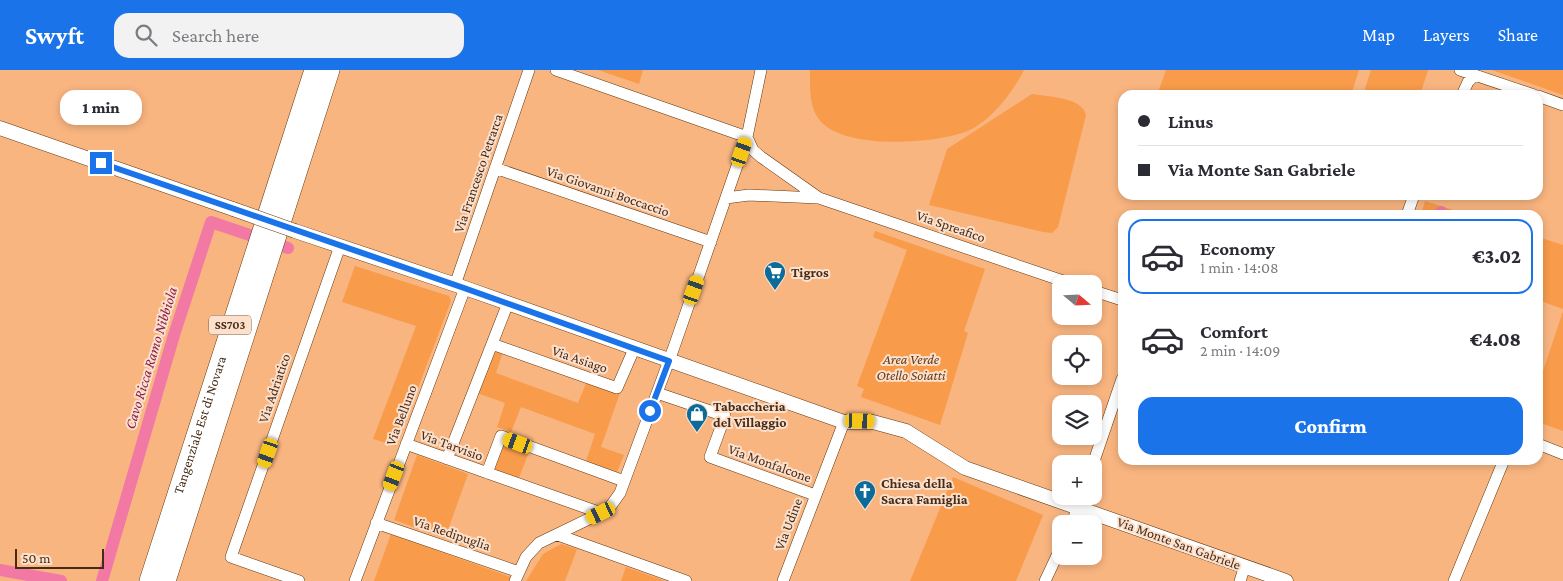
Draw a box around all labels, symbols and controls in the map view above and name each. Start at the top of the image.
search box [114,13,464,58]
icon: search [132,21,160,49]
text: Swyft [25,22,84,49]
text: Search here [172,25,259,46]
text: Map [1362,25,1395,45]
text: Layers [1423,25,1470,45]
text: Share [1498,25,1538,45]
callout: 1 min [60,91,142,126]
text: 1 min [82,99,120,116]
street label: Via Francesco Petrarca [450,111,506,234]
text: Linus [1168,111,1213,132]
car [730,135,753,169]
route end [90,152,112,174]
text: Via Monte San Gabriele [1168,159,1355,180]
street label: Via Giovanni Boccaccio [544,162,672,220]
street label: Via Spreafico [914,207,988,245]
icon: car [1140,234,1185,279]
text: Economy [1200,238,1275,259]
text: €3.02 [1472,246,1521,267]
text: 1 min · 14:08 [1200,259,1279,276]
supermarket icon: Tigros [763,260,787,291]
place label: Tigros [791,264,829,280]
car [682,273,705,307]
north arrow [1052,275,1102,325]
map controls [1052,275,1102,565]
water label: Cavo Ricca Ramo Nibbiola [122,285,180,431]
road number: SS703 [209,316,251,334]
icon: car [1140,317,1185,362]
text: Comfort [1200,321,1268,342]
text: €4.08 [1470,329,1521,350]
button: locate [1052,335,1102,385]
street label: Via Asiago [550,342,610,376]
text: 2 min · 14:09 [1200,342,1280,359]
street label: Via Adriatico [255,351,293,425]
park label: Area Verde Otello Soiatti [876,351,946,383]
street label: Tangenziale Est di Novara [170,353,229,496]
street label: Via Belluno [382,382,420,448]
button: layers [1052,395,1102,445]
button: Confirm [1138,397,1523,455]
place label: Tabaccheria del Villaggio [713,398,787,430]
route start [639,400,661,422]
shop icon: Tabaccheria del Villaggio [685,402,709,433]
car [844,413,875,429]
street label: Via Tarvisio [419,426,486,464]
car [501,431,534,455]
car [256,436,279,470]
street label: Via Monfalcone [726,441,814,485]
button: + [1052,455,1102,505]
car [381,459,406,493]
place label: Chiesa della Sacra Famiglia [881,475,968,507]
church icon: Chiesa della Sacra Famiglia [853,479,877,510]
street label: Via Udine [771,496,805,552]
car [584,500,617,526]
street label: Via Redipuglia [411,512,493,554]
street label: Via Monte San Gabriele [1115,513,1243,573]
button: − [1052,515,1102,565]
scale bar [15,546,104,569]
text: 50 m [22,550,50,566]

